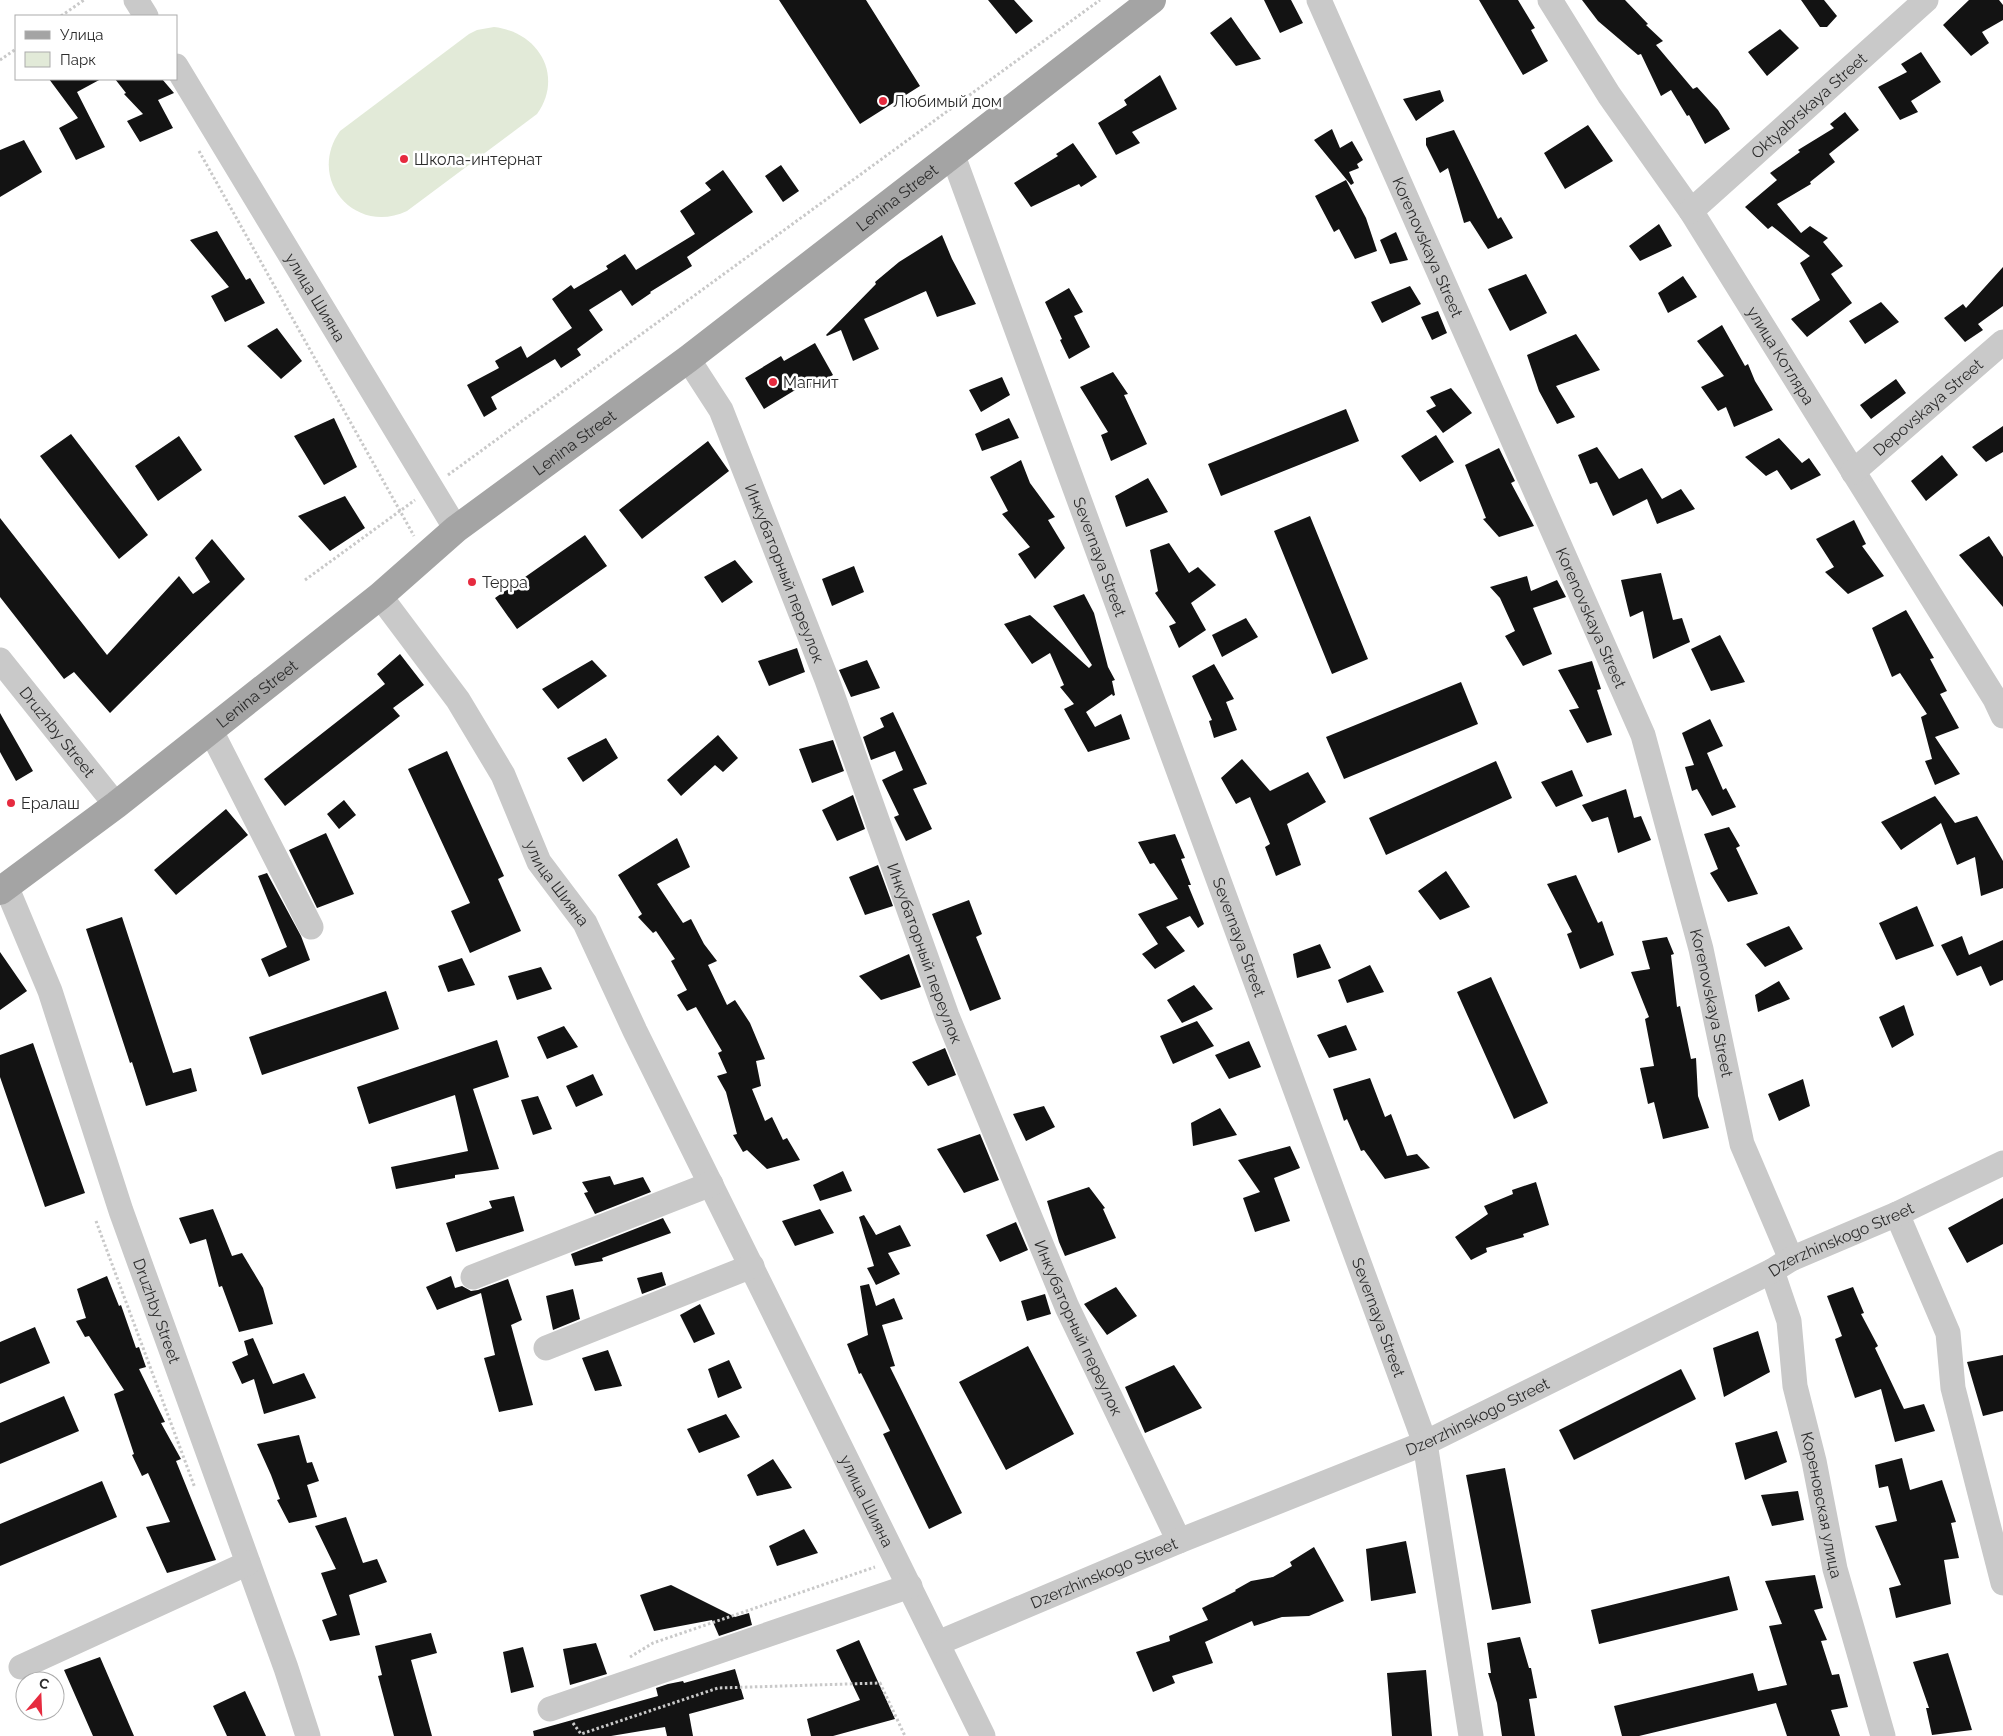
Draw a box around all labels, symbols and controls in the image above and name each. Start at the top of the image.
legend [15,15,178,80]
text: Улица [60,26,104,44]
street label: Oktyabrskaya Street [1747,49,1871,163]
text: Парк [60,51,96,69]
place label: Любимый дом [893,92,1002,111]
marker: Любимый дом [877,95,889,107]
place label: Школа-интернат [414,150,543,169]
marker: Школа-интернат [398,153,410,165]
street label: Lenina Street [853,160,942,235]
street label: Korenovskaya Street [1388,174,1467,321]
street label: улица Шияна [281,249,349,345]
street label: улица Котляра [1743,303,1818,408]
street label: Depovskaya Street [1870,355,1987,460]
place label: Магнит [783,373,839,392]
marker: Магнит [767,376,779,388]
street label: Lenina Street [529,406,620,479]
street label: Инкубаторный переулок [741,481,828,666]
street label: Severnaya Street [1069,495,1130,620]
street label: Korenovskaya Street [1552,545,1630,691]
place label: Терра [482,573,528,592]
marker: Терра [466,576,478,588]
street label: Lenina Street [213,656,302,732]
street label: Druzhby Street [15,683,99,782]
place label: Ералаш [21,794,80,813]
marker: Ералаш [5,797,17,809]
street label: улица Шияна [521,837,593,930]
street label: Инкубаторный переулок [883,860,966,1046]
street label: Severnaya Street [1208,875,1270,1000]
street label: Korenovskaya Street [1686,927,1737,1080]
street label: Dzerzhinskogo Street [1765,1198,1918,1281]
street label: Инкубаторный переулок [1030,1237,1127,1419]
street label: Severnaya Street [1348,1255,1409,1380]
street label: Druzhby Street [129,1256,184,1366]
street label: Dzerzhinskogo Street [1403,1374,1553,1460]
street label: Кореновская улица [1797,1430,1846,1580]
street label: улица Шияна [836,1452,897,1550]
street label: Dzerzhinskogo Street [1028,1534,1181,1613]
north arrow [15,1671,65,1721]
text: С [37,1675,52,1693]

